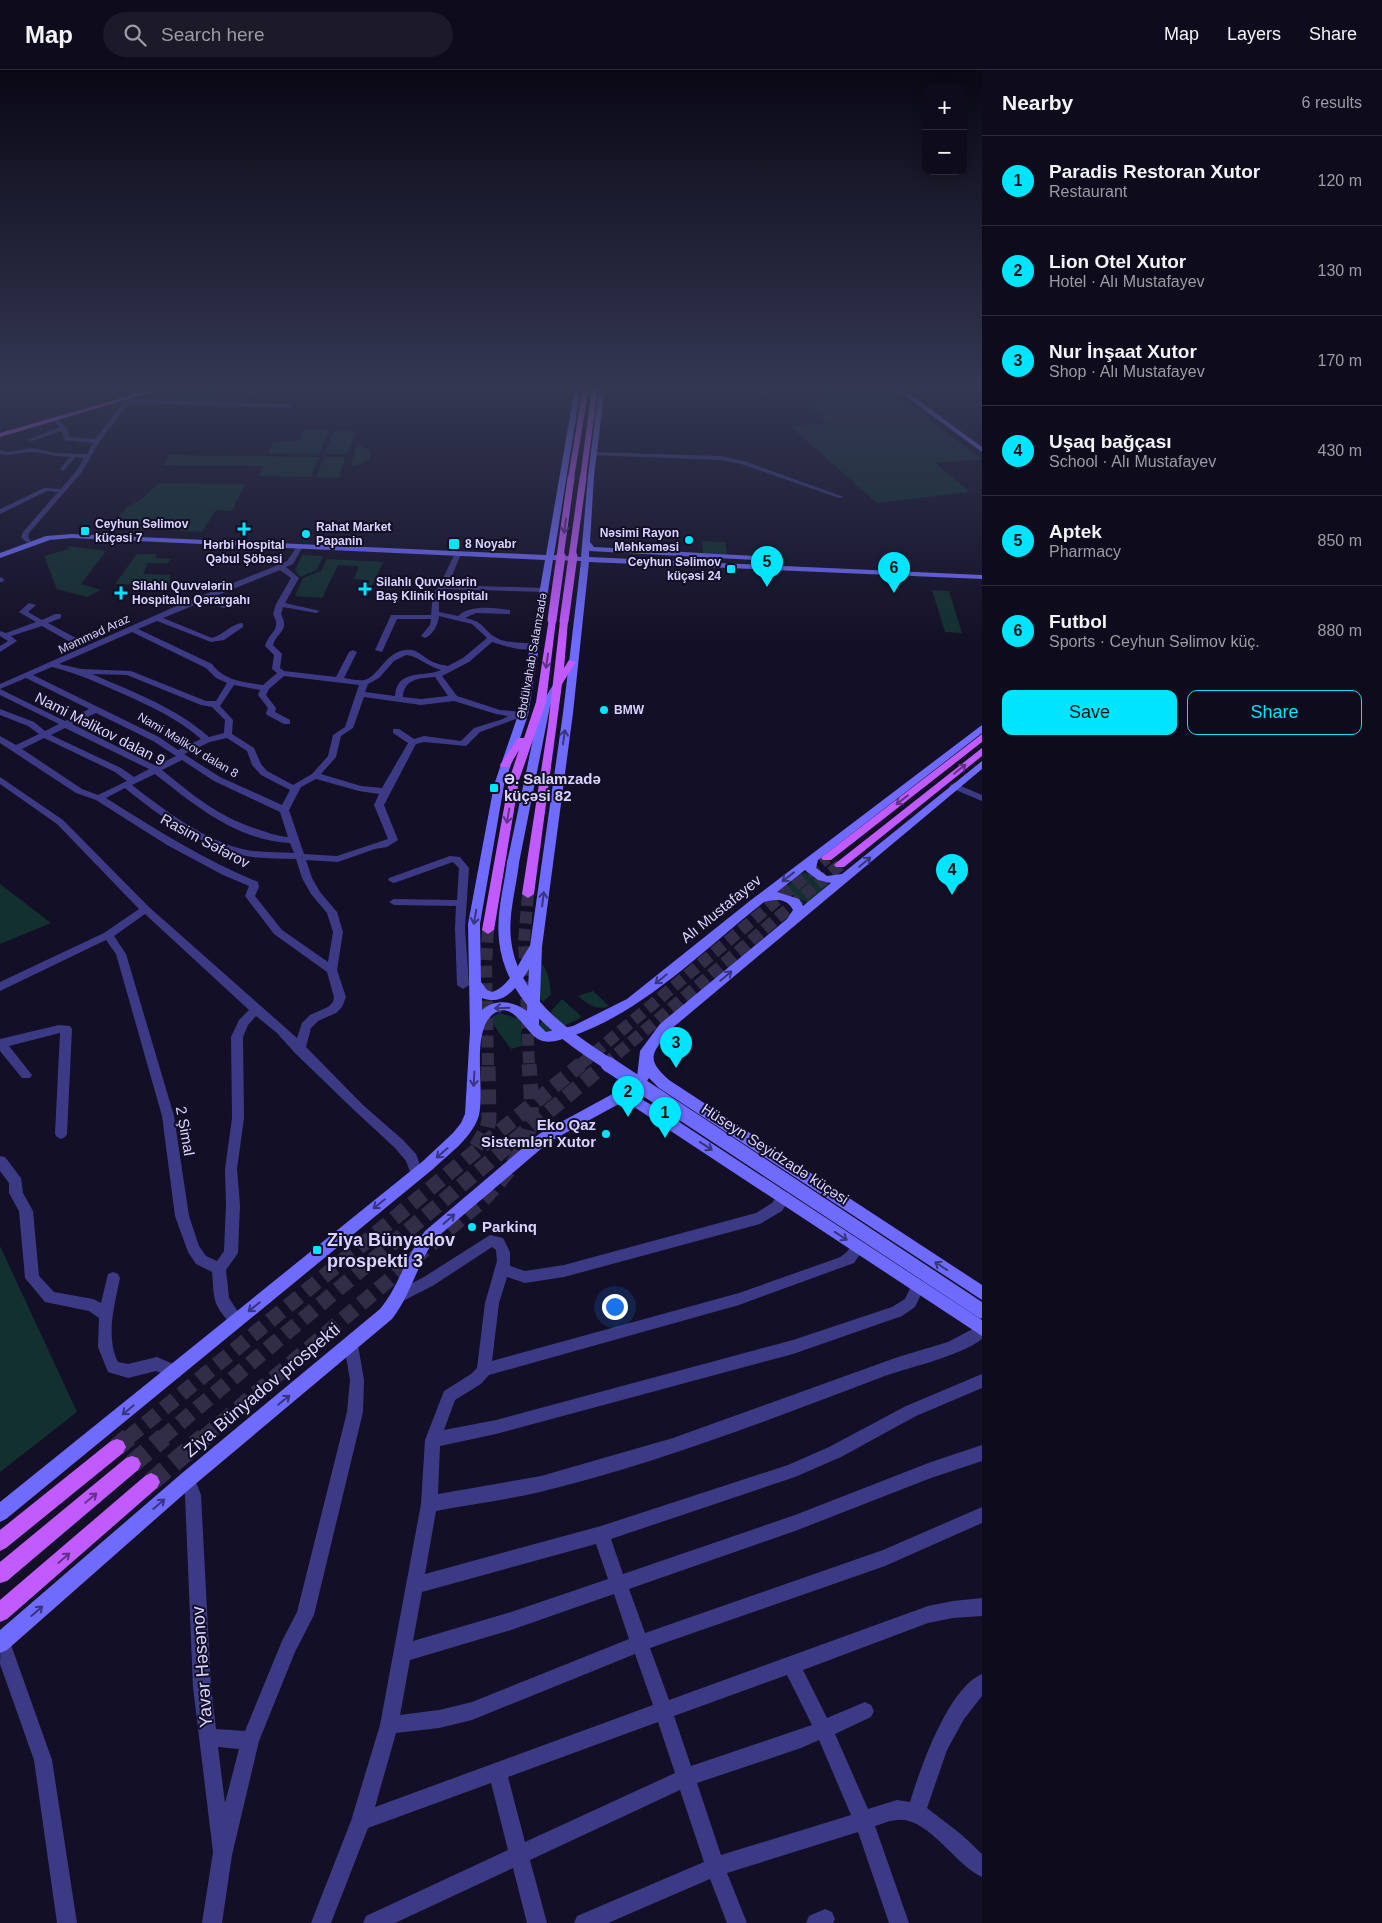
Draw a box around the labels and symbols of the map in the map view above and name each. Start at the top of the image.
place label: Ceyhun Səlimov küçəsi 7 [95,517,189,545]
one-way arrow [559,518,569,534]
place label: Rahat Market Papanin [316,520,391,548]
marker: Hərbi Hospital Qəbul Şöbəsi [237,522,251,536]
marker: Ceyhun Səlimov küçəsi 7 [79,525,91,537]
place label: Nəsimi Rayon Məhkəməsi [600,526,679,554]
marker: Rahat Market Papanin [300,528,312,540]
marker: Nəsimi Rayon Məhkəməsi [683,534,695,546]
marker: 8 Noyabr [447,537,461,551]
place label: 8 Noyabr [465,537,517,551]
place label: Hərbi Hospital Qəbul Şöbəsi [203,538,285,566]
pin: 5 [751,546,783,587]
pin: 6 [878,552,910,593]
place label: Ceyhun Səlimov küçəsi 24 [628,555,721,583]
marker: Ceyhun Səlimov küçəsi 24 [725,563,737,575]
place label: Silahlı Quvvələrin Baş Klinik Hospitalı [376,575,488,603]
place label: Silahlı Quvvələrin Hospitalın Qərargahı [132,579,250,607]
marker: Silahlı Quvvələrin Baş Klinik Hospitalı [358,582,372,596]
marker: Silahlı Quvvələrin Hospitalın Qərargahı [114,586,128,600]
street label: Əbdülvahab Salamzadə [514,592,550,720]
street label: Məmməd Araz [56,611,132,657]
one-way arrow [542,653,552,669]
street label: Nami Məlikov dalan 9 [32,688,168,769]
place label: BMW [614,703,645,717]
marker: BMW [598,704,610,716]
street label: Nami Məlikov dalan 8 [135,709,241,781]
one-way arrow [560,730,570,746]
one-way arrow [953,764,967,774]
place label: Ə. Salamzadə küçəsi 82 [504,770,601,804]
marker: Ə. Salamzadə küçəsi 82 [488,782,500,794]
one-way arrow [896,794,909,805]
one-way arrow [502,807,512,823]
street label: Rasim Səfərov [158,810,253,871]
pin: 4 [936,854,968,895]
one-way arrow [858,856,871,867]
street label: Alı Mustafayev [677,871,765,946]
one-way arrow [782,872,795,883]
one-way arrow [538,891,548,907]
one-way arrow [470,908,480,924]
one-way arrow [719,971,732,982]
one-way arrow [654,973,667,984]
one-way arrow [494,1003,510,1012]
pin: 3 [660,1027,692,1068]
one-way arrow [469,1071,478,1087]
pin: 2 [612,1076,644,1117]
pin: 1 [649,1097,681,1138]
street label: Hüseyn Seyidzadə küçəsi [699,1100,852,1207]
street label: 2 Şimal [173,1105,198,1157]
place label: Eko Qaz Sistemləri Xutor [481,1116,596,1150]
marker: Eko Qaz Sistemləri Xutor [600,1128,612,1140]
one-way arrow [699,1141,713,1151]
one-way arrow [435,1147,448,1158]
one-way arrow [373,1198,386,1209]
one-way arrow [442,1213,455,1224]
place label: Parkinq [482,1218,537,1235]
marker: Parkinq [466,1221,478,1233]
place label: Ziya Bünyadov prospekti 3 [327,1230,455,1271]
one-way arrow [834,1231,848,1241]
marker: Ziya Bünyadov prospekti 3 [311,1244,323,1256]
one-way arrow [935,1261,949,1271]
your location [602,1294,628,1320]
one-way arrow [247,1301,260,1313]
street label: Ziya Bünyadov prospekti [180,1319,344,1461]
one-way arrow [277,1395,290,1406]
one-way arrow [122,1405,135,1416]
one-way arrow [85,1492,98,1504]
one-way arrow [153,1498,166,1510]
one-way arrow [57,1552,70,1563]
one-way arrow [30,1605,43,1617]
street label: Yavər Həsənov [188,1606,216,1728]

